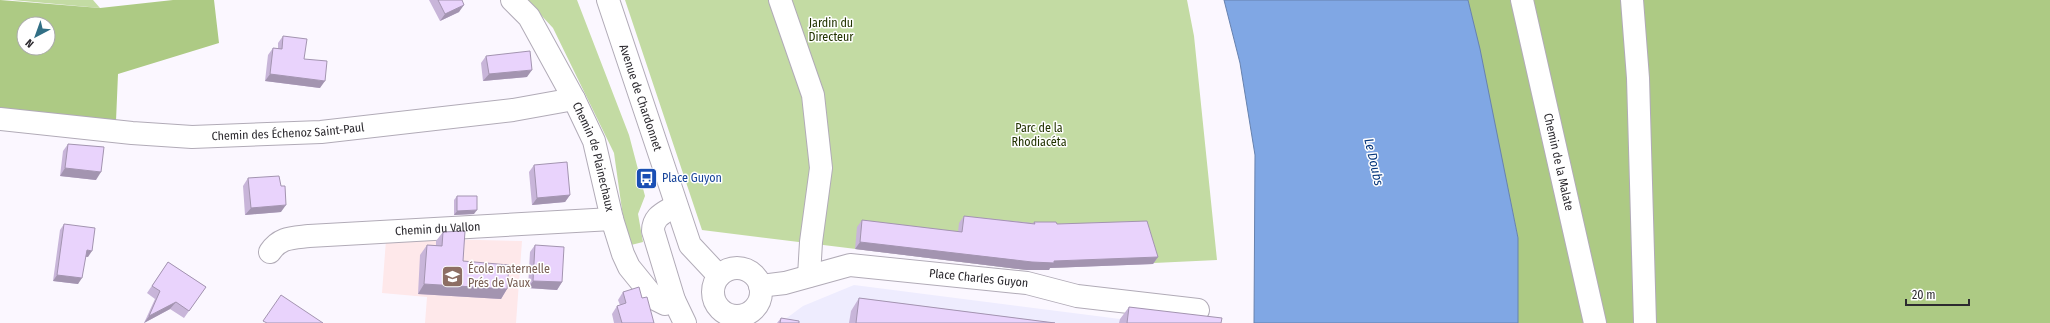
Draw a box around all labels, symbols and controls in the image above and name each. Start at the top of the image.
north arrow [16,16,56,56]
park label: Jardin du Directeur [808,16,854,44]
text: N [23,36,37,50]
street label: Avenue de Chardonnet [616,43,665,153]
street label: Chemin de Plainechaux [570,100,617,213]
street label: Chemin de la Malate [1541,112,1576,212]
street label: Chemin des Échenoz Saint-Paul [211,120,365,143]
park label: Parc de la Rhodiacéta [1011,121,1067,149]
water label: Le Doubs [1361,137,1387,188]
bus stop icon: Place Guyon [634,165,660,191]
place label: Place Guyon [662,171,722,185]
street label: Chemin du Vallon [395,219,481,238]
place label: École maternelle Prés de Vaux [468,261,550,290]
school or university icon: École maternelle Prés de Vaux [439,263,465,289]
street label: Place Charles Guyon [929,266,1029,290]
scale bar [1906,281,1969,307]
text: 20 m [1912,288,1936,302]

